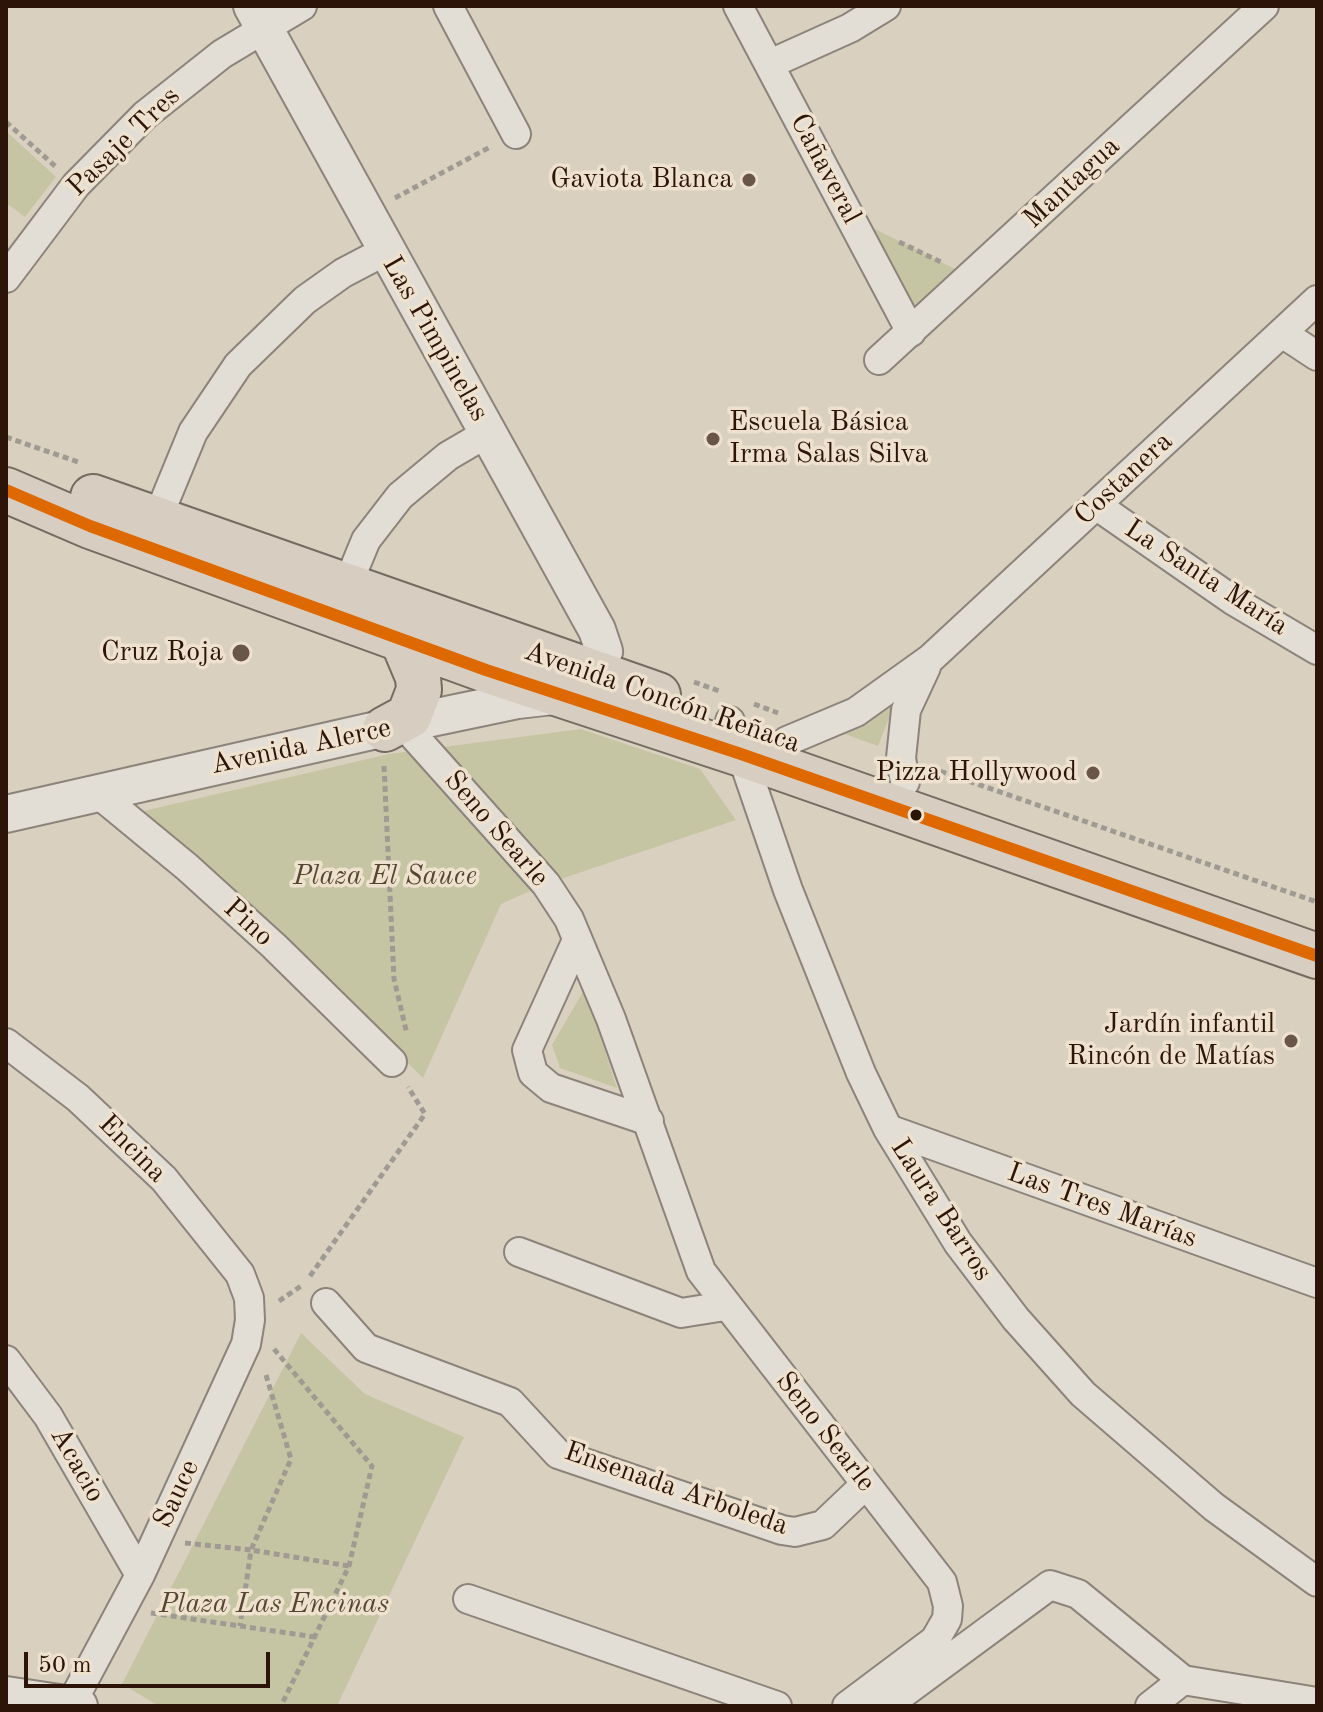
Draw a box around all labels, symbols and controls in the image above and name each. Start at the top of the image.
street label: Pasaje Tres [61,80,187,204]
street label: Cañaveral [782,108,868,230]
street label: Mantagua [1017,130,1127,236]
place label: Gaviota Blanca [550,163,733,197]
marker: Gaviota Blanca [740,171,758,189]
street label: Las Pimpinelas [374,250,496,428]
place label: Escuela Básica Irma Salas Silva [729,406,928,472]
street label: Costanera [1068,425,1180,533]
marker: Escuela Básica Irma Salas Silva [704,430,722,448]
street label: La Santa María [1118,513,1294,643]
street label: Avenida Concón Reñaca [520,635,804,761]
place label: Cruz Roja [101,636,223,670]
marker: Cruz Roja [230,642,252,664]
street label: Avenida Alerce [208,712,394,782]
place label: Pizza Hollywood [875,756,1077,790]
street label: Seno Searle [436,764,556,894]
marker: Pizza Hollywood [1084,764,1102,782]
unlabelled marker [908,807,924,823]
park label: Plaza El Sauce [293,860,477,894]
street label: Pino [216,892,280,954]
place label: Jardín infantil Rincón de Matías [1067,1008,1275,1074]
marker: Jardín infantil Rincón de Matías [1282,1032,1300,1050]
street label: Encina [91,1108,173,1190]
street label: Laura Barros [883,1133,999,1287]
street label: Las Tres Marías [1003,1156,1201,1256]
street label: Seno Searle [768,1365,882,1499]
street label: Acacio [42,1421,112,1509]
street label: Ensenada Arboleda [560,1435,792,1543]
street label: Sauce [147,1455,207,1533]
park label: Plaza Las Encinas [159,1588,389,1622]
scale bar [28,1636,274,1686]
text: 50 m [38,1654,92,1678]

